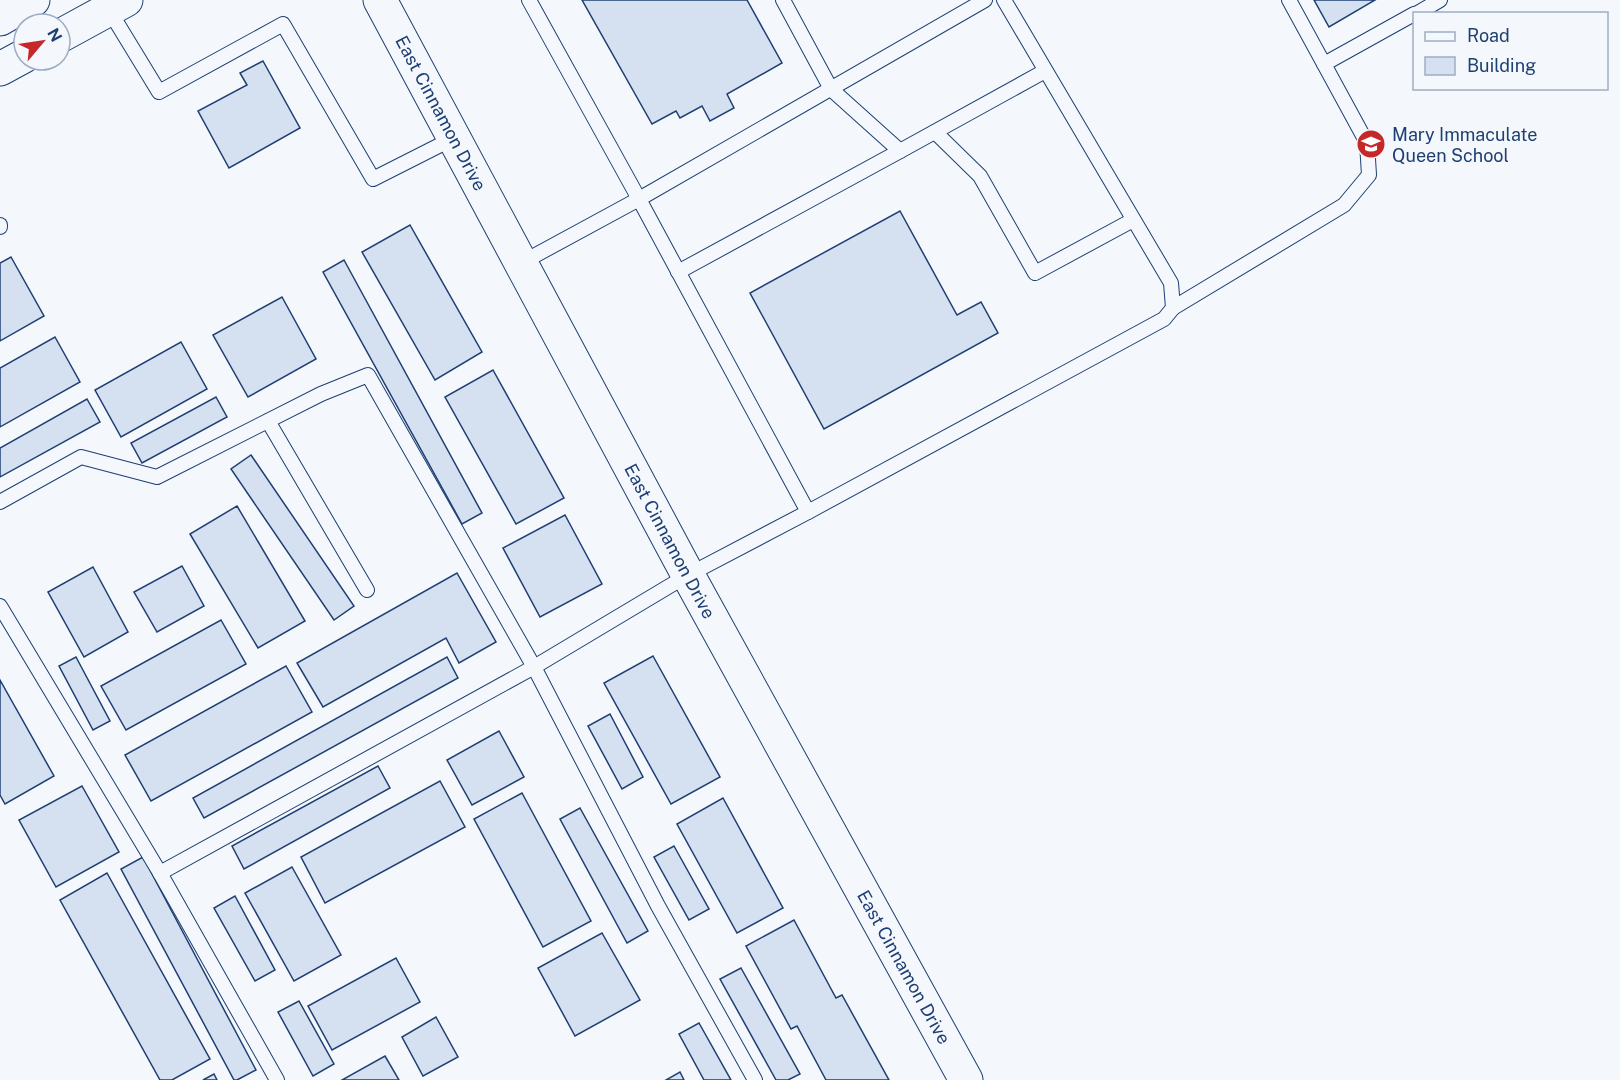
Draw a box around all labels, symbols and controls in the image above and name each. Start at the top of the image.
north arrow [12,12,72,72]
legend [1413,12,1608,90]
text: N [43,25,66,45]
text: Road [1467,25,1510,46]
street label: East Cinnamon Drive [391,32,491,194]
text: Building [1467,55,1536,76]
place label: Mary Immaculate Queen School [1392,124,1537,166]
school or university icon: Mary Immaculate Queen School [1355,128,1387,160]
street label: East Cinnamon Drive [620,460,720,622]
street label: East Cinnamon Drive [853,887,955,1047]

